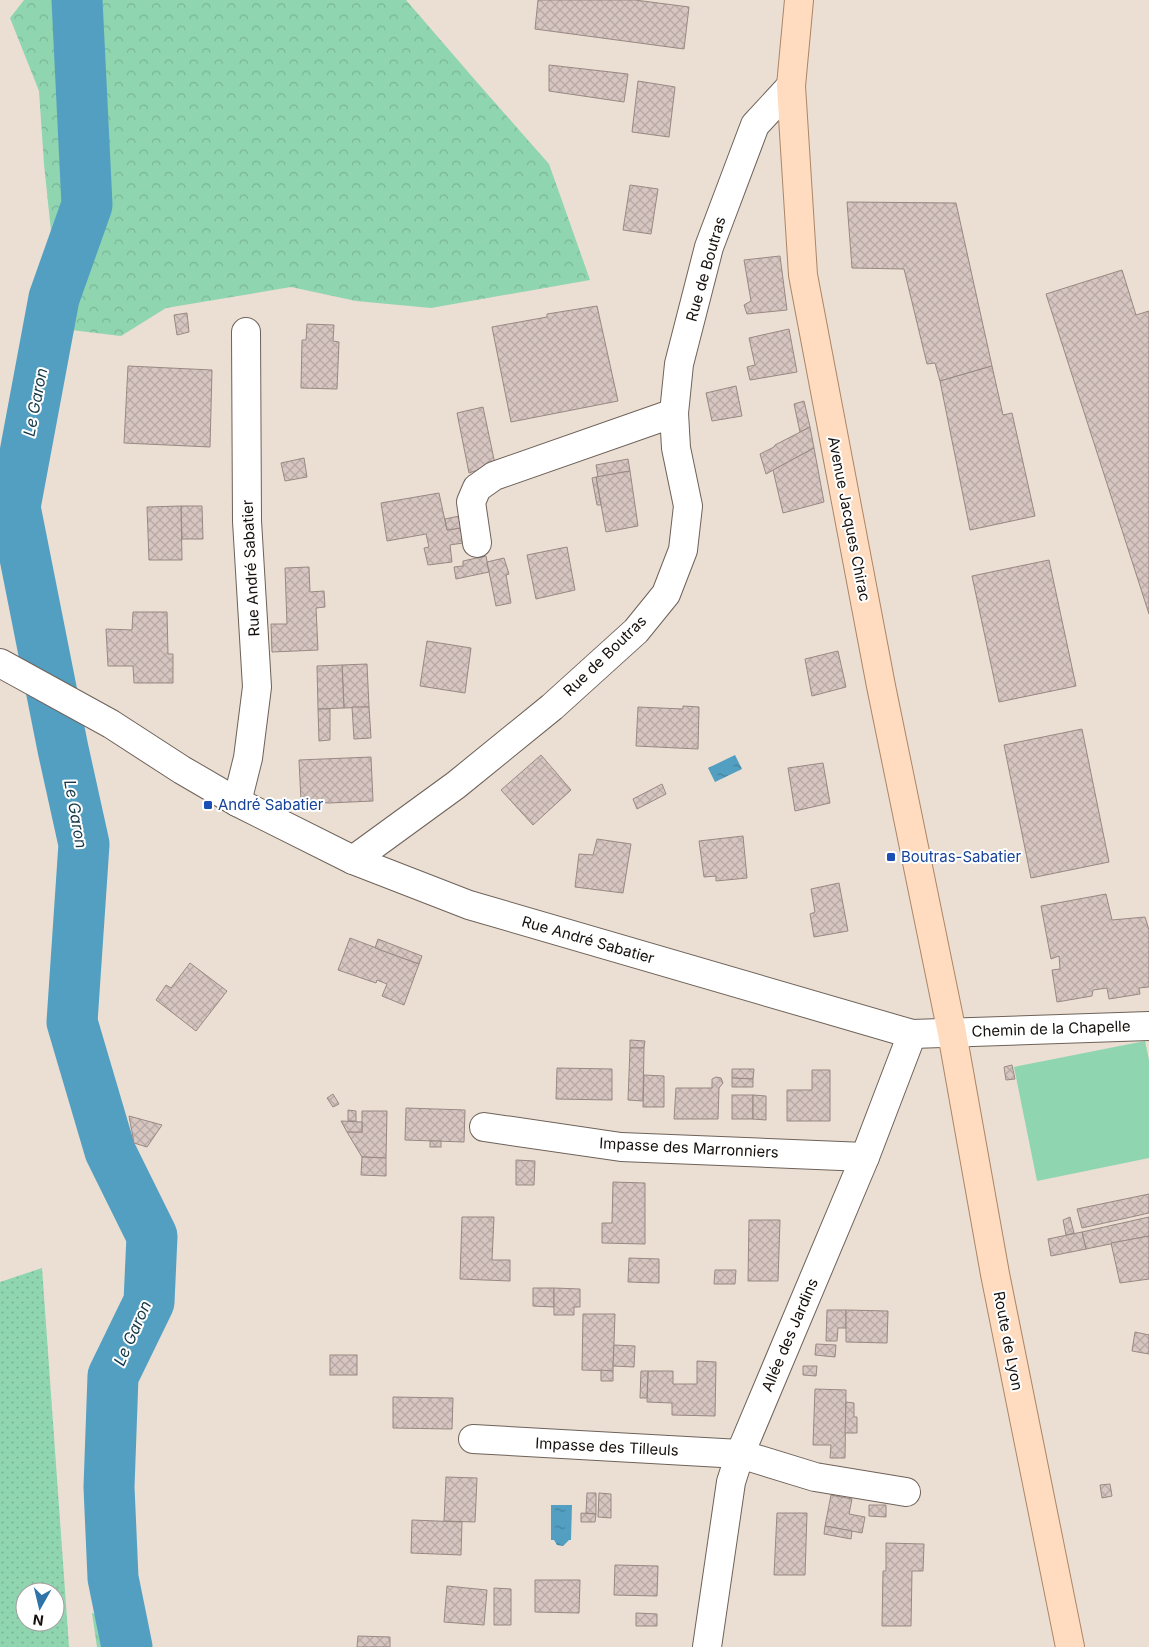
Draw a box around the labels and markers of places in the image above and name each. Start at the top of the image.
place label: André Sabatier [218,795,324,814]
marker: André Sabatier [202,799,214,811]
place label: Boutras-Sabatier [901,847,1022,866]
marker: Boutras-Sabatier [885,851,897,863]

